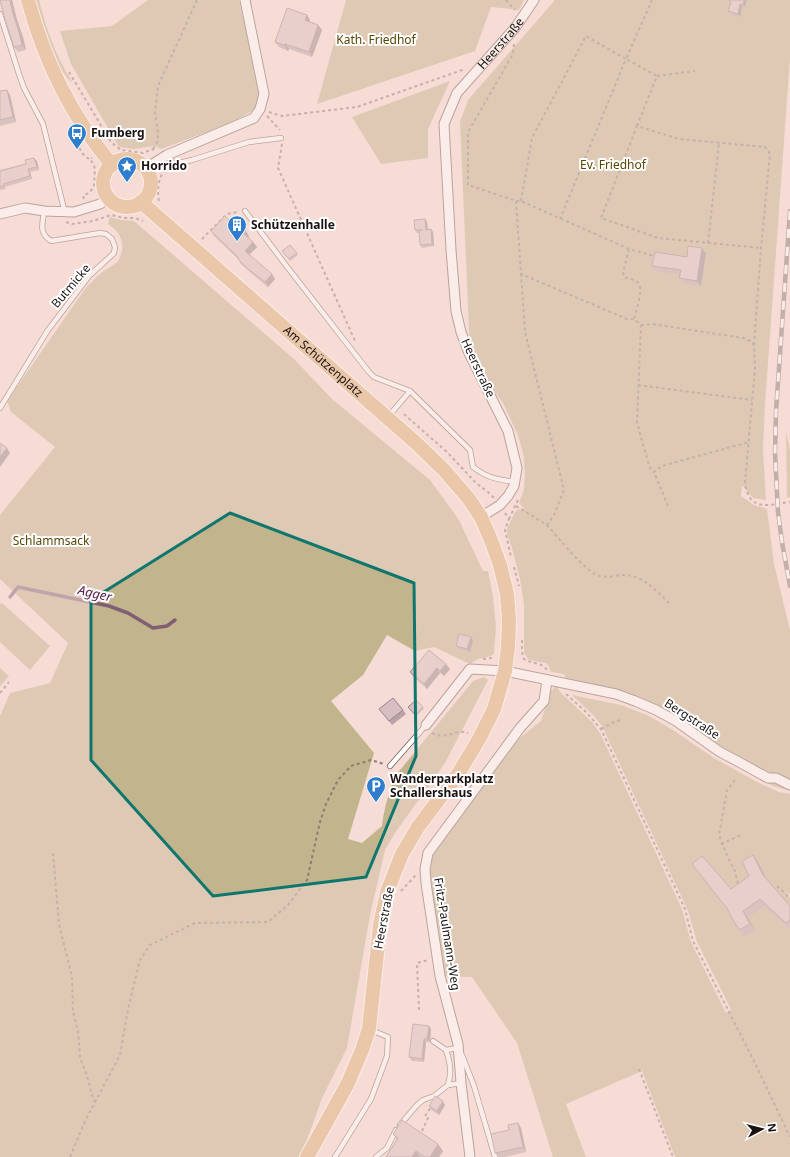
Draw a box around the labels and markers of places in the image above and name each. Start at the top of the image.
bus stop icon: Fumberg [66,122,88,150]
place label: Fumberg [91,124,145,141]
place icon: Horrido [116,155,138,183]
place label: Horrido [141,157,187,174]
building icon: Schützenhalle [226,214,248,242]
place label: Schützenhalle [251,216,335,233]
place label: Wanderparkplatz Schallershaus [390,770,494,801]
parking icon: Wanderparkplatz Schallershaus [365,775,387,803]

